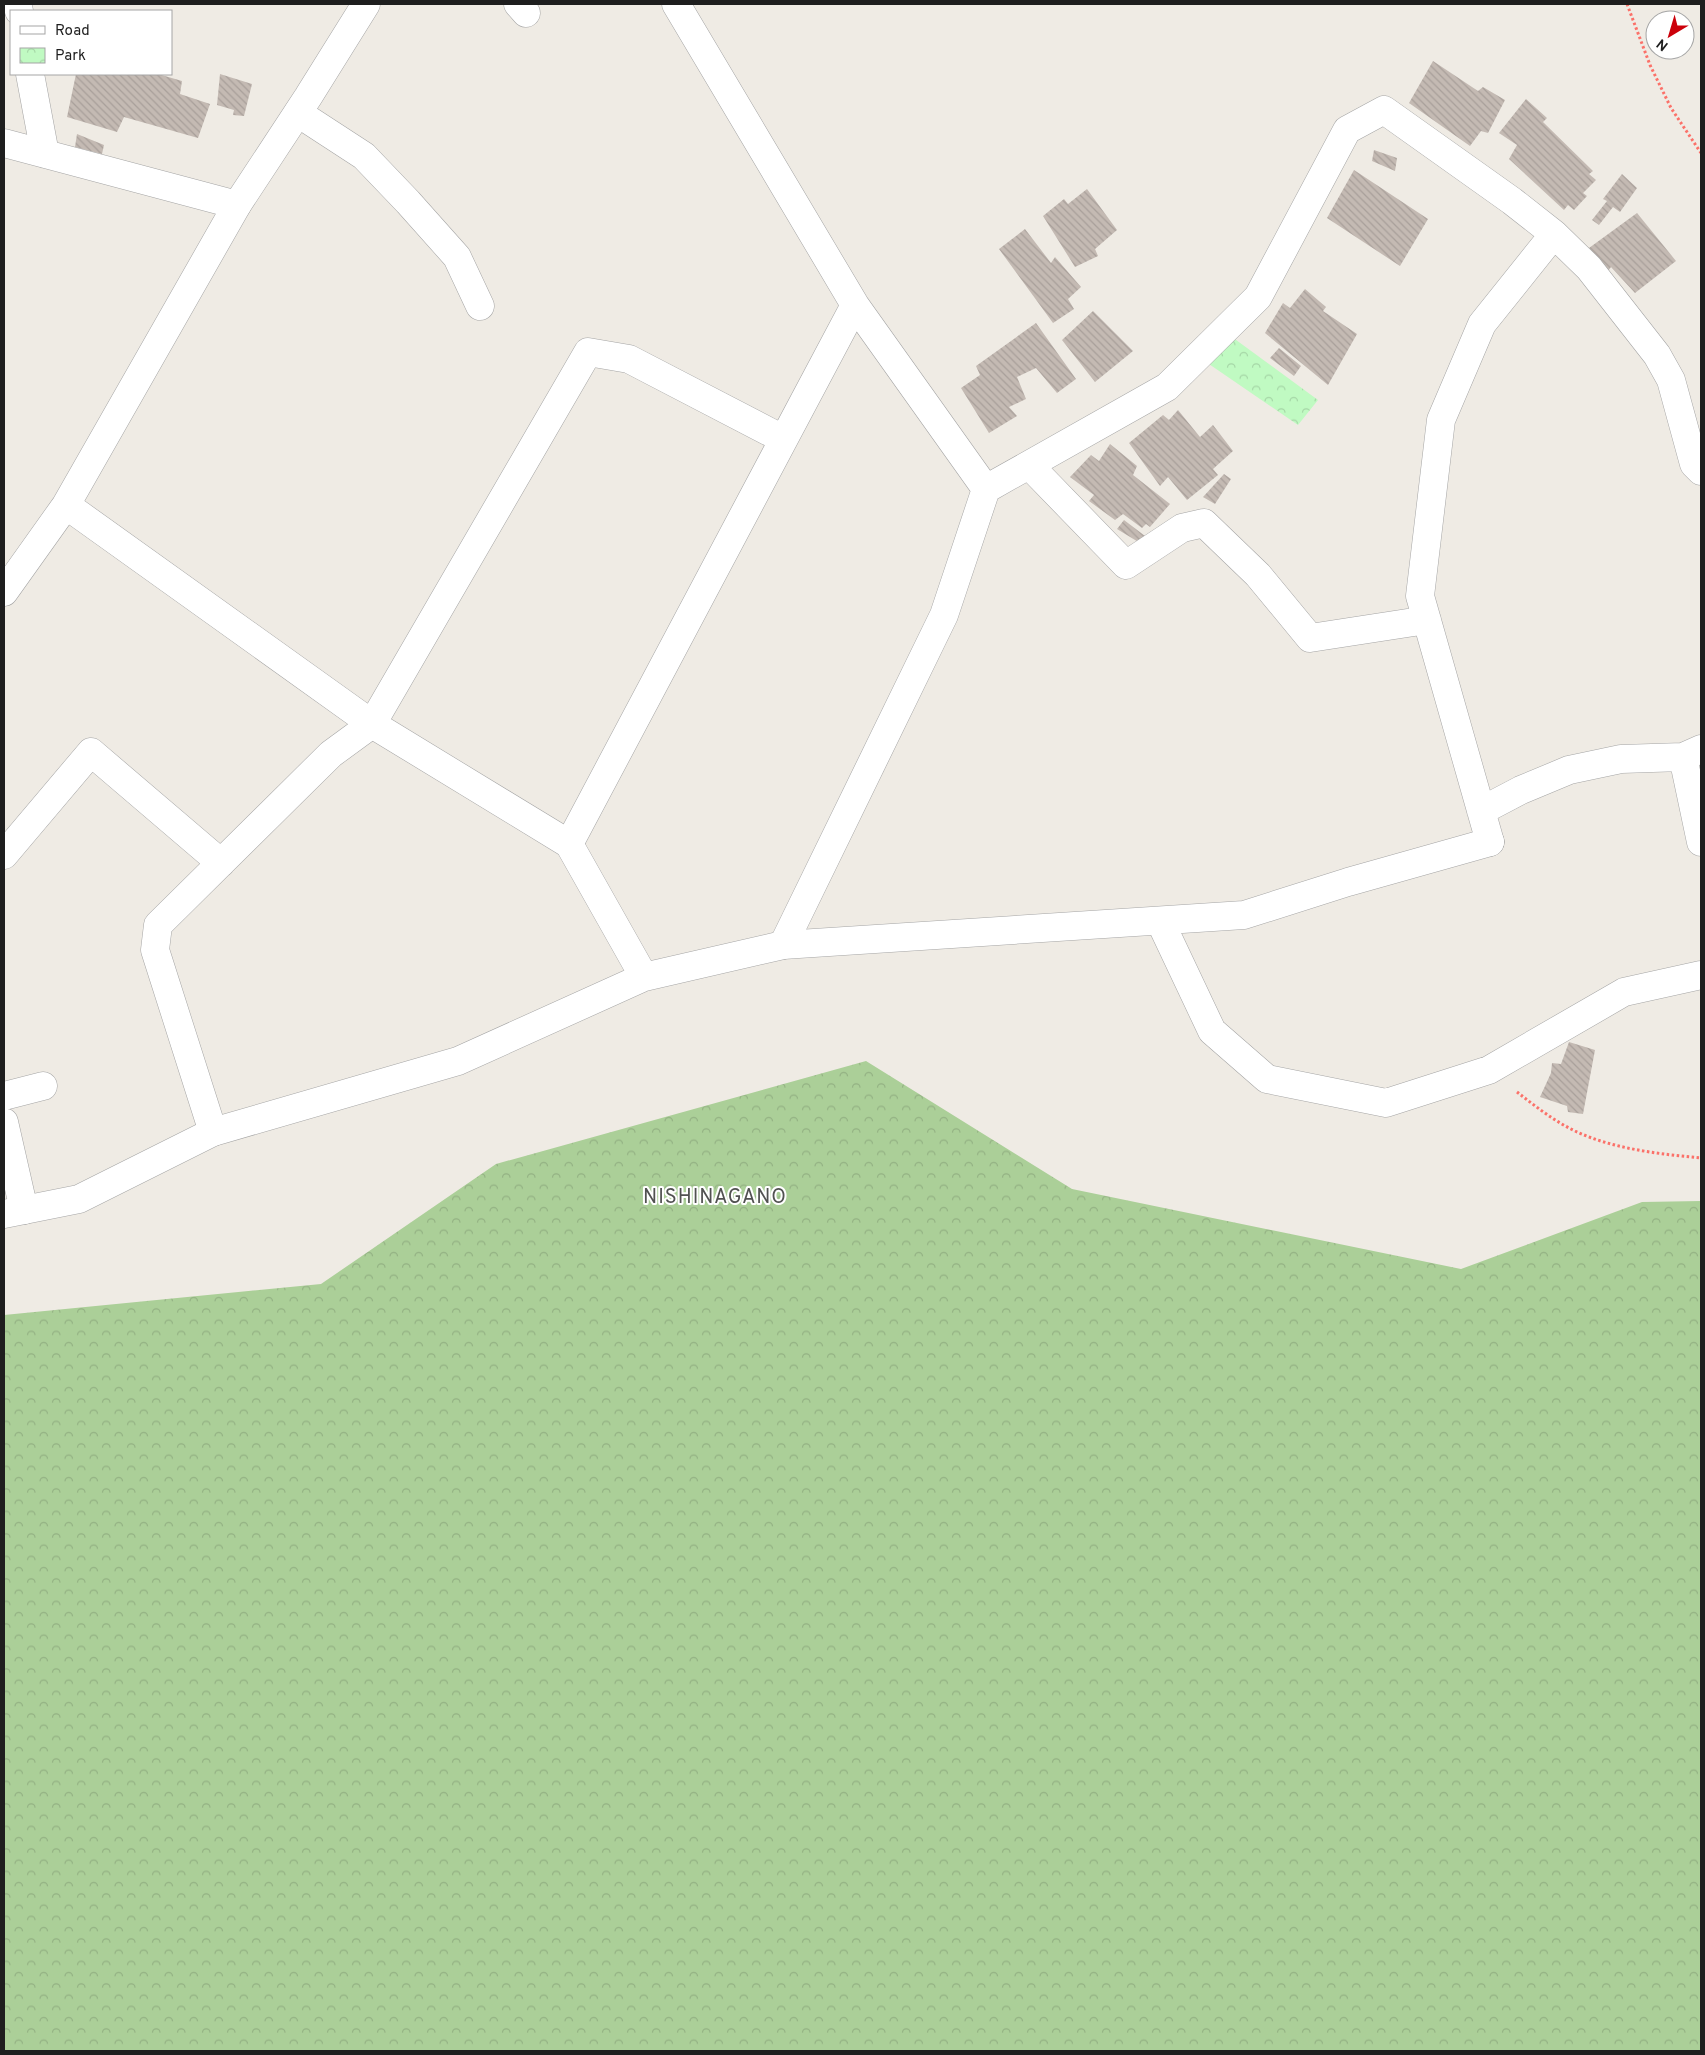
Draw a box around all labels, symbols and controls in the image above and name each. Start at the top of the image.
legend [10,10,172,75]
north arrow [1645,10,1695,60]
text: Road [55,22,90,41]
text: N [1654,34,1672,54]
text: Park [55,47,86,66]
district label: NISHINAGANO [643,1185,787,1211]

